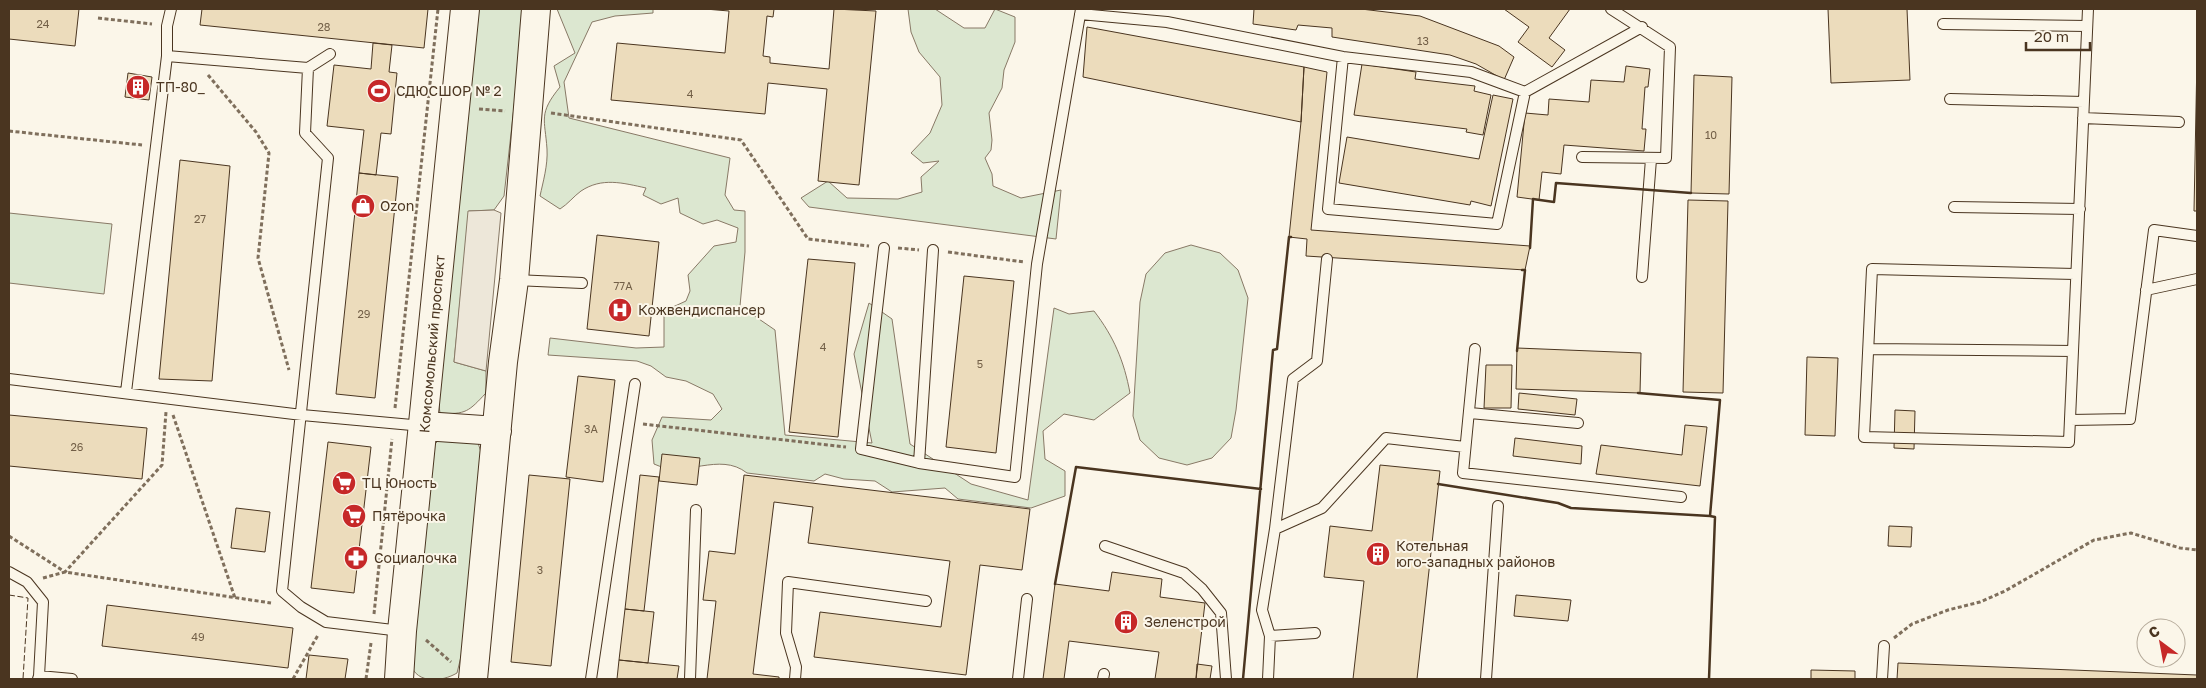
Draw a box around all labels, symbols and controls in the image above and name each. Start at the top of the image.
house number: 24 [36,17,50,30]
house number: 28 [317,20,331,33]
scale bar [2026,20,2090,52]
text: 20 m [2034,27,2069,45]
house number: 13 [1417,34,1429,47]
building icon: ТП-80_ [125,74,151,100]
place label: ТП-80_ [156,78,205,95]
sports icon: СДЮСШОР № 2 [366,78,392,104]
place label: СДЮСШОР № 2 [396,82,502,99]
house number: 4 [687,87,694,100]
house number: 10 [1705,128,1717,141]
shop icon: Ozon [350,193,376,219]
place label: Ozon [380,197,414,214]
house number: 27 [194,212,206,225]
street label: Комсомольский проспект [415,254,448,434]
house number: 77А [613,279,633,292]
hospital icon: Кожвендиспансер [607,297,633,323]
place label: Кожвендиспансер [638,301,765,318]
house number: 29 [357,307,371,320]
house number: 4 [820,340,827,353]
house number: 5 [977,357,983,370]
house number: 3А [584,422,599,435]
house number: 26 [70,440,84,453]
supermarket icon: ТЦ Юность [331,470,357,496]
place label: ТЦ Юность [362,474,437,491]
supermarket icon: Пятёрочка [341,503,367,529]
place label: Пятёрочка [372,507,446,524]
place label: Котельная юго-западных районов [1396,537,1555,570]
building icon: Котельная юго-западных районов [1365,541,1391,567]
pharmacy icon: Социалочка [343,545,369,571]
place label: Социалочка [374,549,457,566]
house number: 3 [537,563,543,576]
building icon: Зеленстрой [1113,609,1139,635]
place label: Зеленстрой [1144,613,1226,630]
north arrow [2136,618,2186,668]
text: С [2145,622,2163,641]
house number: 49 [191,630,205,643]

